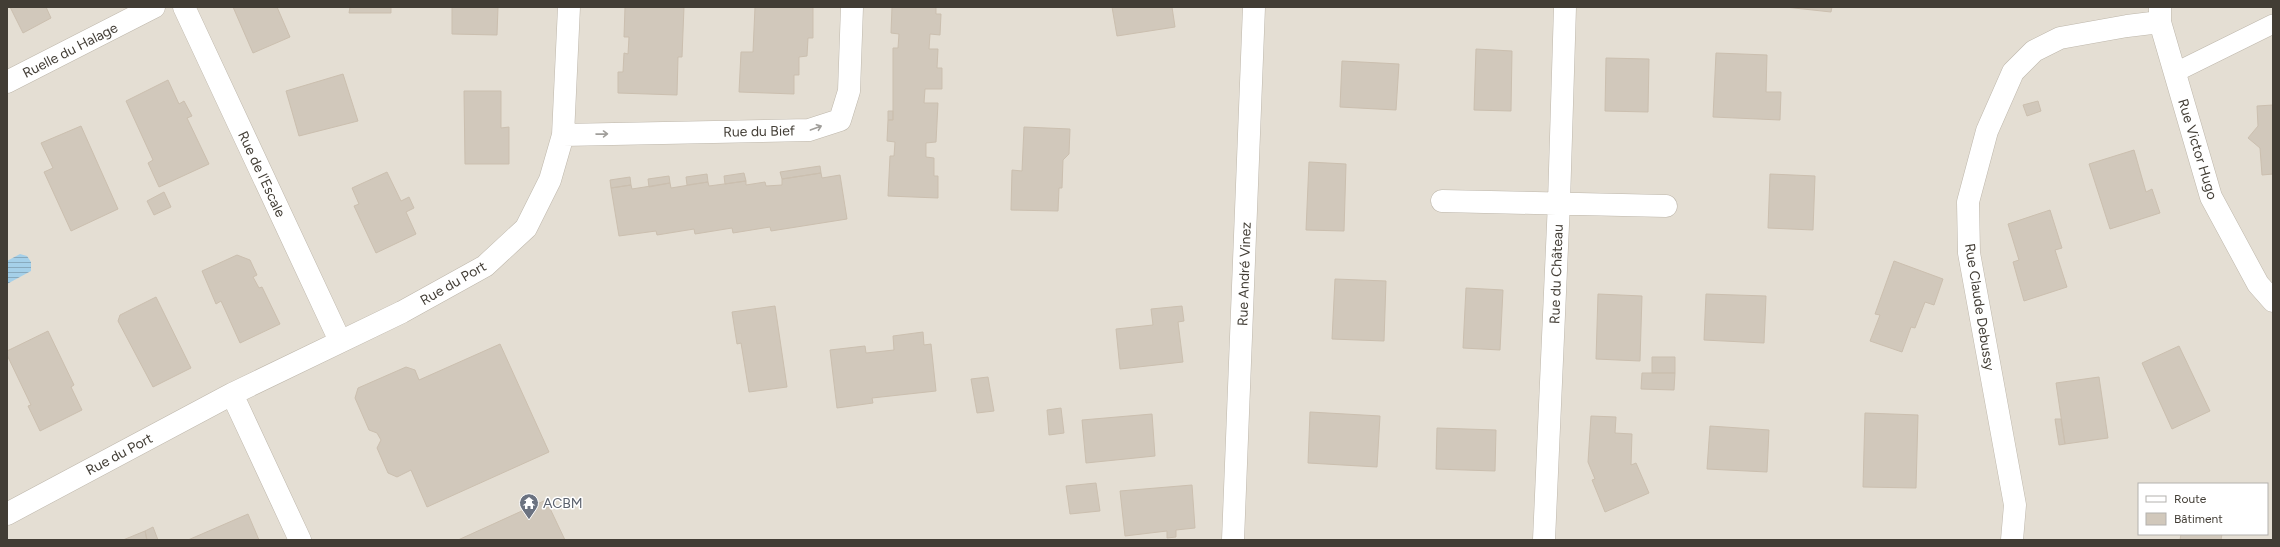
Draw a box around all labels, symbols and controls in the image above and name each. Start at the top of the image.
street label: Ruelle du Halage [20,19,121,82]
street label: Rue Victor Hugo [2174,97,2221,202]
street label: Rue du Bief [723,122,796,141]
one-way arrow [809,124,822,131]
street label: Rue de l'Escale [234,128,289,220]
one-way arrow [595,130,608,138]
street label: Rue André Vinez [1234,221,1255,326]
street label: Rue du Château [1546,224,1567,324]
street label: Rue Claude Debussy [1961,242,1998,373]
street label: Rue du Port [417,258,489,309]
street label: Rue du Port [83,430,156,479]
legend [2138,483,2268,535]
temple icon: ACBM [518,492,540,520]
text: Route [2174,492,2207,506]
place label: ACBM [543,495,583,512]
text: Bâtiment [2174,512,2223,526]

